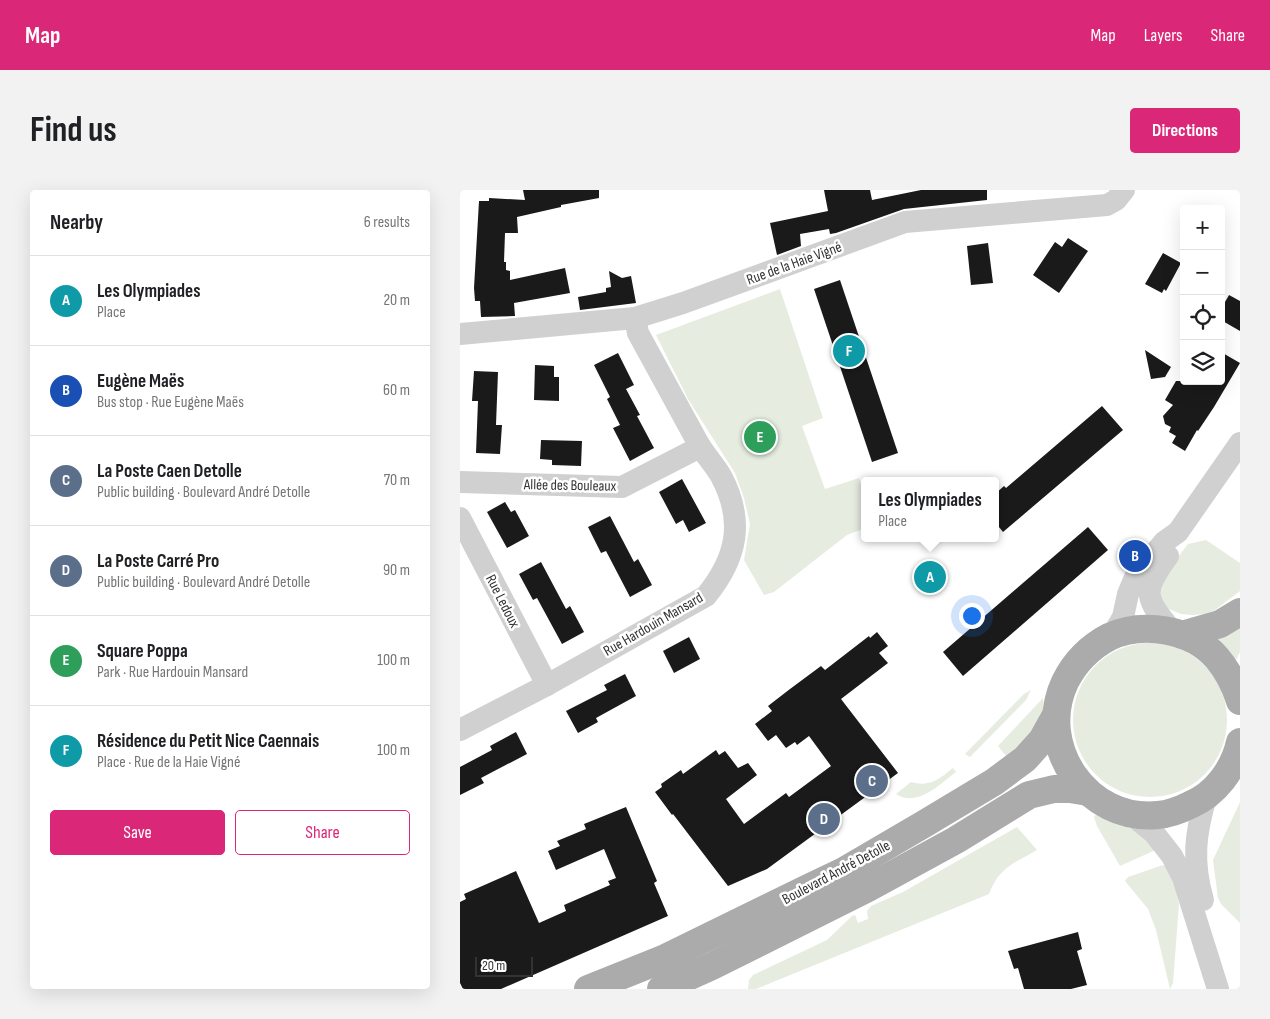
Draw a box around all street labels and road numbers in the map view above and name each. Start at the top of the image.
street label: Rue de la Haie Vigné [744,237,844,289]
street label: Allée des Bouleaux [523,475,617,496]
street label: Rue Ledoux [481,571,524,631]
street label: Rue Hardouin Mansard [600,588,706,661]
street label: Boulevard André Detolle [779,836,893,909]

